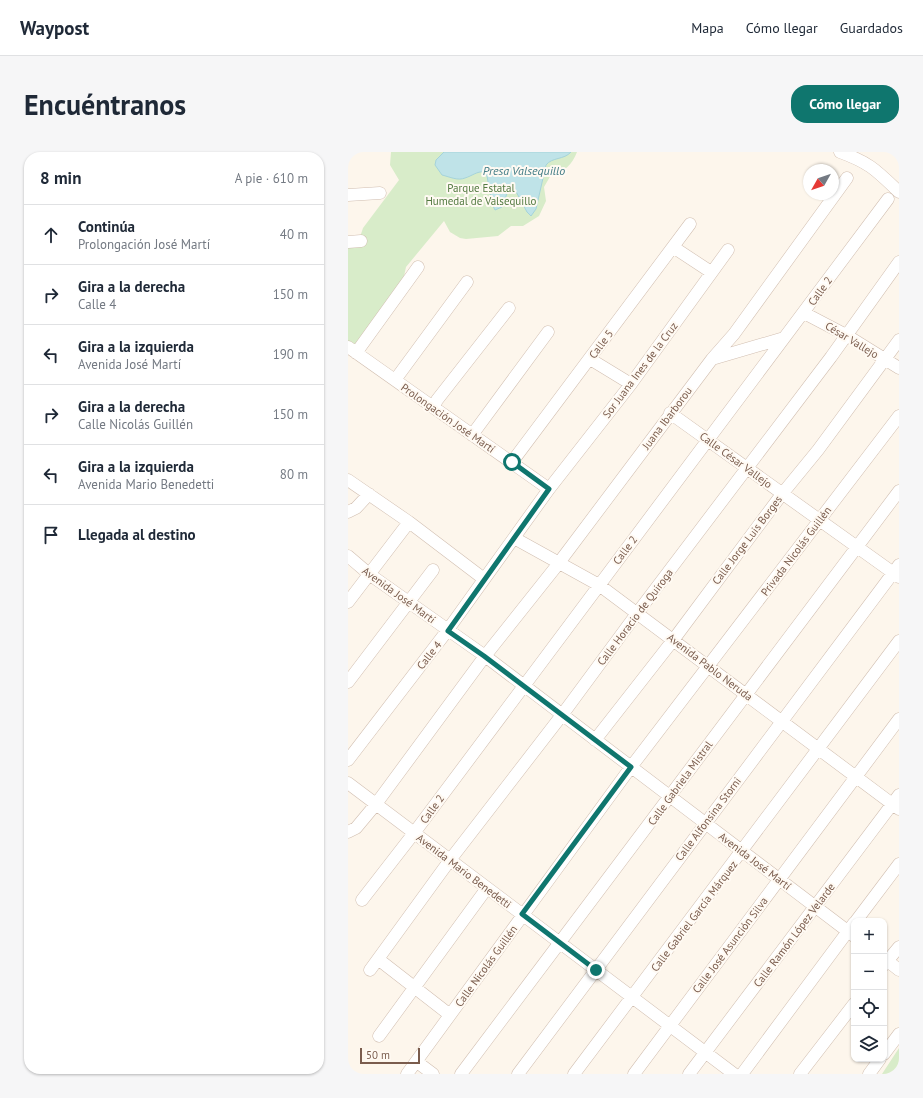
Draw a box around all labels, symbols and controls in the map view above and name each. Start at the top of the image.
text: Waypost [20,16,89,40]
text: Mapa [691,19,724,37]
text: Cómo llegar [746,19,818,37]
text: Guardados [840,19,903,37]
button: Cómo llegar [791,85,899,123]
text: Encuéntranos [24,86,186,123]
water label: Presa Valsequillo [483,163,565,178]
north arrow [803,164,839,200]
text: 8 min [40,167,81,189]
text: A pie · 610 m [235,170,308,187]
park label: Parque Estatal Humedal de Valsequillo [425,181,537,208]
text: Continúa [78,217,135,236]
icon: ahead [40,224,62,246]
text: 40 m [280,226,308,243]
text: Prolongación José Martí [78,236,210,253]
street label: Calle 2 [805,274,835,308]
text: Gira a la derecha [78,277,185,296]
icon: right [40,284,62,306]
text: 150 m [273,286,308,303]
text: Calle 4 [78,296,116,313]
street label: Sor Juana Ines de la Cruz [599,319,681,421]
street label: César Vallejo [823,319,881,361]
street label: Calle 5 [586,327,616,361]
text: Gira a la izquierda [78,337,194,356]
icon: left [40,344,62,366]
text: 190 m [273,346,308,363]
text: Avenida José Martí [78,356,181,373]
street label: Prolongación José Martí [398,380,498,456]
street label: Juana Ibarborou [638,384,695,453]
text: Gira a la derecha [78,397,185,416]
icon: right [40,404,62,426]
text: 150 m [273,406,308,423]
text: Calle Nicolás Guillén [78,416,193,433]
street label: Calle César Vallejo [697,429,775,491]
route start [503,453,521,471]
text: Gira a la izquierda [78,457,194,476]
icon: left [40,464,62,486]
text: 80 m [280,466,308,483]
text: Avenida Mario Benedetti [78,476,214,493]
street label: Calle Jorge Luis Borges [709,492,785,587]
street label: Privada Nicolás Guillén [758,504,834,598]
icon: arrive [40,524,62,546]
text: Llegada al destino [78,525,196,544]
street label: Calle 2 [610,533,640,567]
street label: Avenida José Martí [360,564,438,626]
street label: Calle Horacio de Quiroga [594,566,676,668]
street label: Avenida Pablo Neruda [665,630,755,704]
street label: Calle 4 [413,638,445,672]
street label: Calle Gabriela Mistral [645,737,716,828]
street label: Calle Alfonsina Storni [672,774,744,864]
street label: Calle 2 [417,792,447,826]
street label: Avenida José Martí [716,829,794,893]
street label: Avenida Mario Benedetti [414,831,514,911]
street label: Calle Gabriel García Márquez [648,858,740,974]
street label: Calle Ramón López Velarde [750,880,838,990]
street label: Calle José Asunción Silva [689,894,771,996]
map controls [851,918,887,1062]
button: + [851,918,887,954]
street label: Calle Nicolás Guillén [452,923,520,1009]
button: − [851,954,887,990]
route end [587,961,605,979]
button: locate [851,990,887,1026]
button: layers [851,1026,887,1062]
scale bar [360,1046,420,1065]
text: 50 m [366,1048,390,1062]

